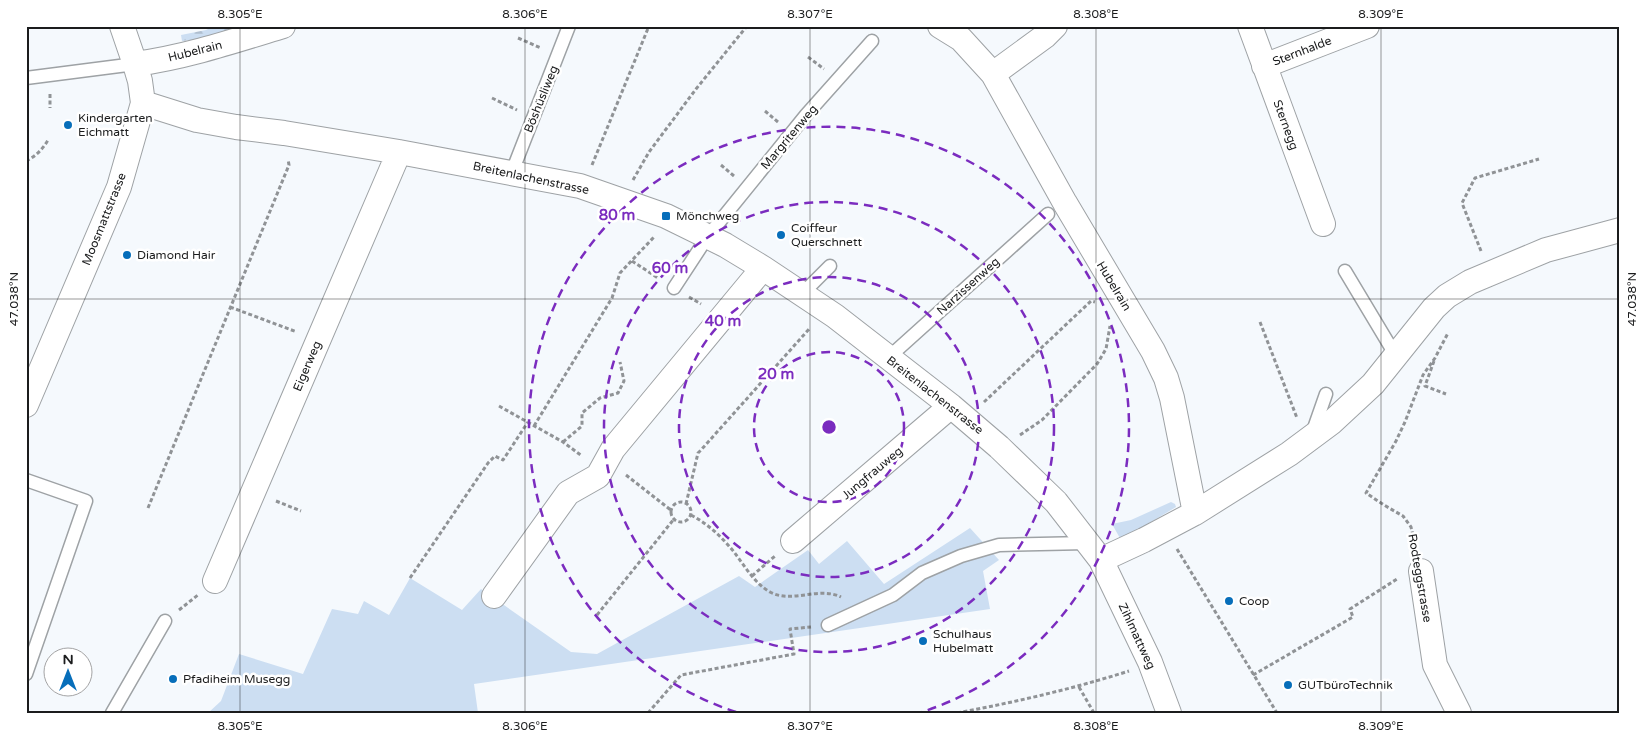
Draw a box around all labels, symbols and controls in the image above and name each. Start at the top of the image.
text: 8.305°E [217,7,263,21]
text: 8.306°E [502,7,548,21]
text: 8.307°E [787,7,833,21]
text: 8.308°E [1073,7,1119,21]
text: 8.309°E [1358,7,1404,21]
street label: Sternhalde [1271,33,1334,69]
street label: Hubelrain [167,38,223,64]
street label: Böshüsliweg [521,63,561,135]
street label: Sternegg [1270,98,1302,152]
street label: Margritenweg [758,102,820,172]
place label: Kindergarten Eichmatt [78,111,153,139]
marker: Kindergarten Eichmatt [62,119,74,131]
street label: Breitenlachenstrasse [472,159,591,197]
street label: Moosmattstrasse [79,171,129,267]
text: 80 m [599,206,635,224]
place label: Mönchweg [676,209,739,223]
marker: Mönchweg [660,210,672,222]
place label: Coiffeur Querschnett [791,221,862,249]
marker: Coiffeur Querschnett [775,229,787,241]
place label: Diamond Hair [137,248,216,262]
marker: Diamond Hair [121,249,133,261]
street label: Narzissenweg [934,254,1002,318]
text: 60 m [652,259,688,277]
street label: Hubelrain [1094,259,1134,313]
text: 47.038°N [7,272,21,326]
text: 47.038°N [1625,272,1639,326]
text: 40 m [705,312,741,330]
street label: Eigerweg [290,339,324,393]
street label: Breitenlachenstrasse [884,353,986,437]
text: 20 m [758,365,794,383]
centre of rings [820,418,838,436]
street label: Jungfrauweg [839,444,905,502]
street label: Rodteggstrasse [1405,533,1435,624]
place label: Coop [1239,594,1269,608]
marker: Coop [1223,595,1235,607]
street label: Zihlmattweg [1116,601,1158,671]
place label: Schulhaus Hubelmatt [933,627,994,655]
marker: Schulhaus Hubelmatt [917,635,929,647]
north arrow [42,646,92,696]
text: N [62,651,74,668]
place label: Pfadiheim Musegg [183,672,290,686]
marker: Pfadiheim Musegg [167,673,179,685]
place label: GUTbüroTechnik [1298,678,1393,692]
marker: GUTbüroTechnik [1282,679,1294,691]
text: 8.305°E [217,719,263,733]
text: 8.306°E [502,719,548,733]
text: 8.307°E [787,719,833,733]
text: 8.308°E [1073,719,1119,733]
text: 8.309°E [1358,719,1404,733]

